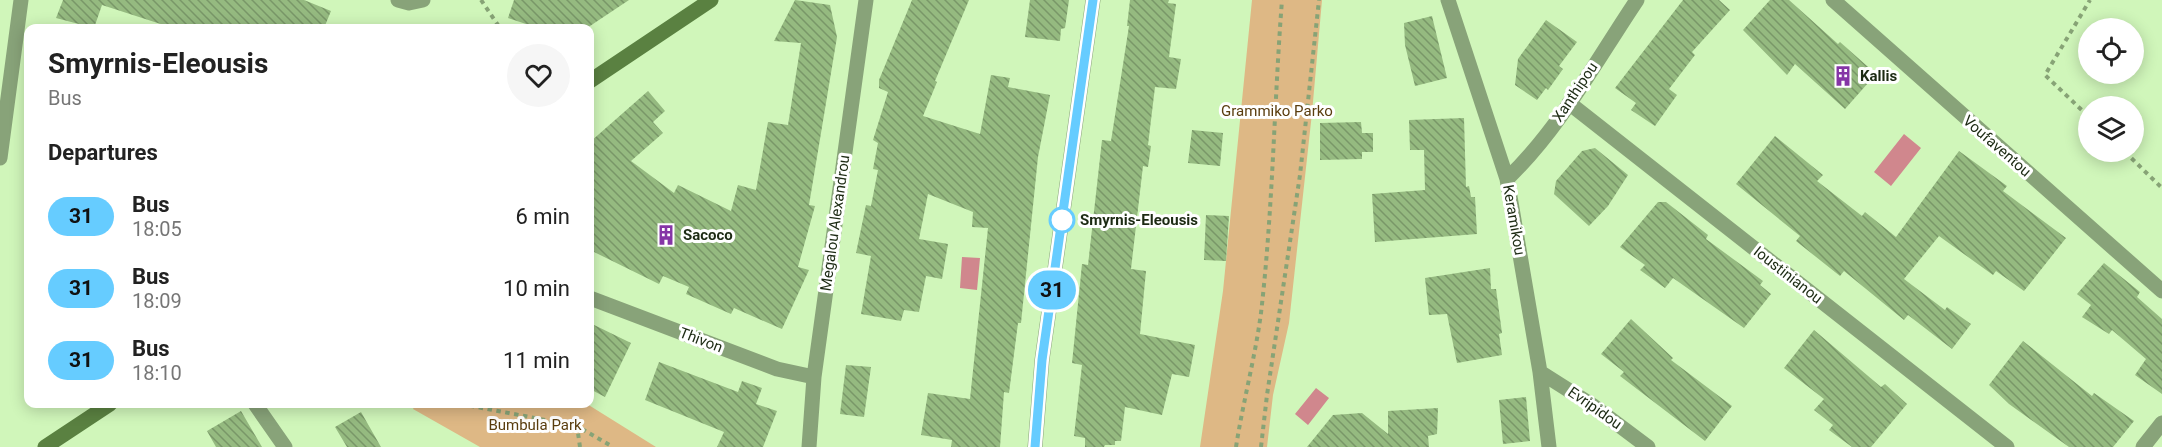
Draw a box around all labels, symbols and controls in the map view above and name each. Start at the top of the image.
map controls [2078,18,2144,162]
button: locate [2078,18,2144,84]
button: heart [507,44,570,107]
text: Smyrnis-Eleousis [48,47,268,80]
street label: Xanthipou [1549,59,1601,125]
building icon: Kallis [1831,64,1855,88]
place label: Kallis [1860,67,1897,85]
text: Bus [48,86,82,110]
button: layers [2078,96,2144,162]
park label: Grammiko Parko [1221,102,1333,120]
street label: Voufaventou [1959,112,2035,180]
text: Departures [48,140,158,165]
street label: Megalou Alexandrou [817,154,853,292]
street label: Keramikou [1499,183,1529,257]
text: Bus [132,192,170,217]
text: 31 [69,204,93,228]
text: 6 min [515,204,570,229]
marker: Smyrnis-Eleousis [1049,207,1075,233]
place label: Smyrnis-Eleousis [1080,211,1198,229]
text: 18:05 [132,217,182,241]
building icon: Sacoco [654,223,678,247]
place label: Sacoco [683,226,733,244]
street label: Ioustinianou [1750,243,1826,307]
text: Bus [132,264,170,289]
line badge: 31 [1025,270,1079,310]
text: 31 [69,276,93,300]
text: 10 min [503,276,570,301]
text: 31 [1040,278,1064,302]
text: 18:09 [132,289,182,313]
street label: Thivon [677,324,725,356]
text: Bus [132,336,170,361]
text: 31 [69,348,93,372]
text: 11 min [503,348,570,373]
text: 18:10 [132,361,182,385]
street label: Evripidou [1565,383,1625,433]
park label: Bumbula Park [488,416,582,434]

